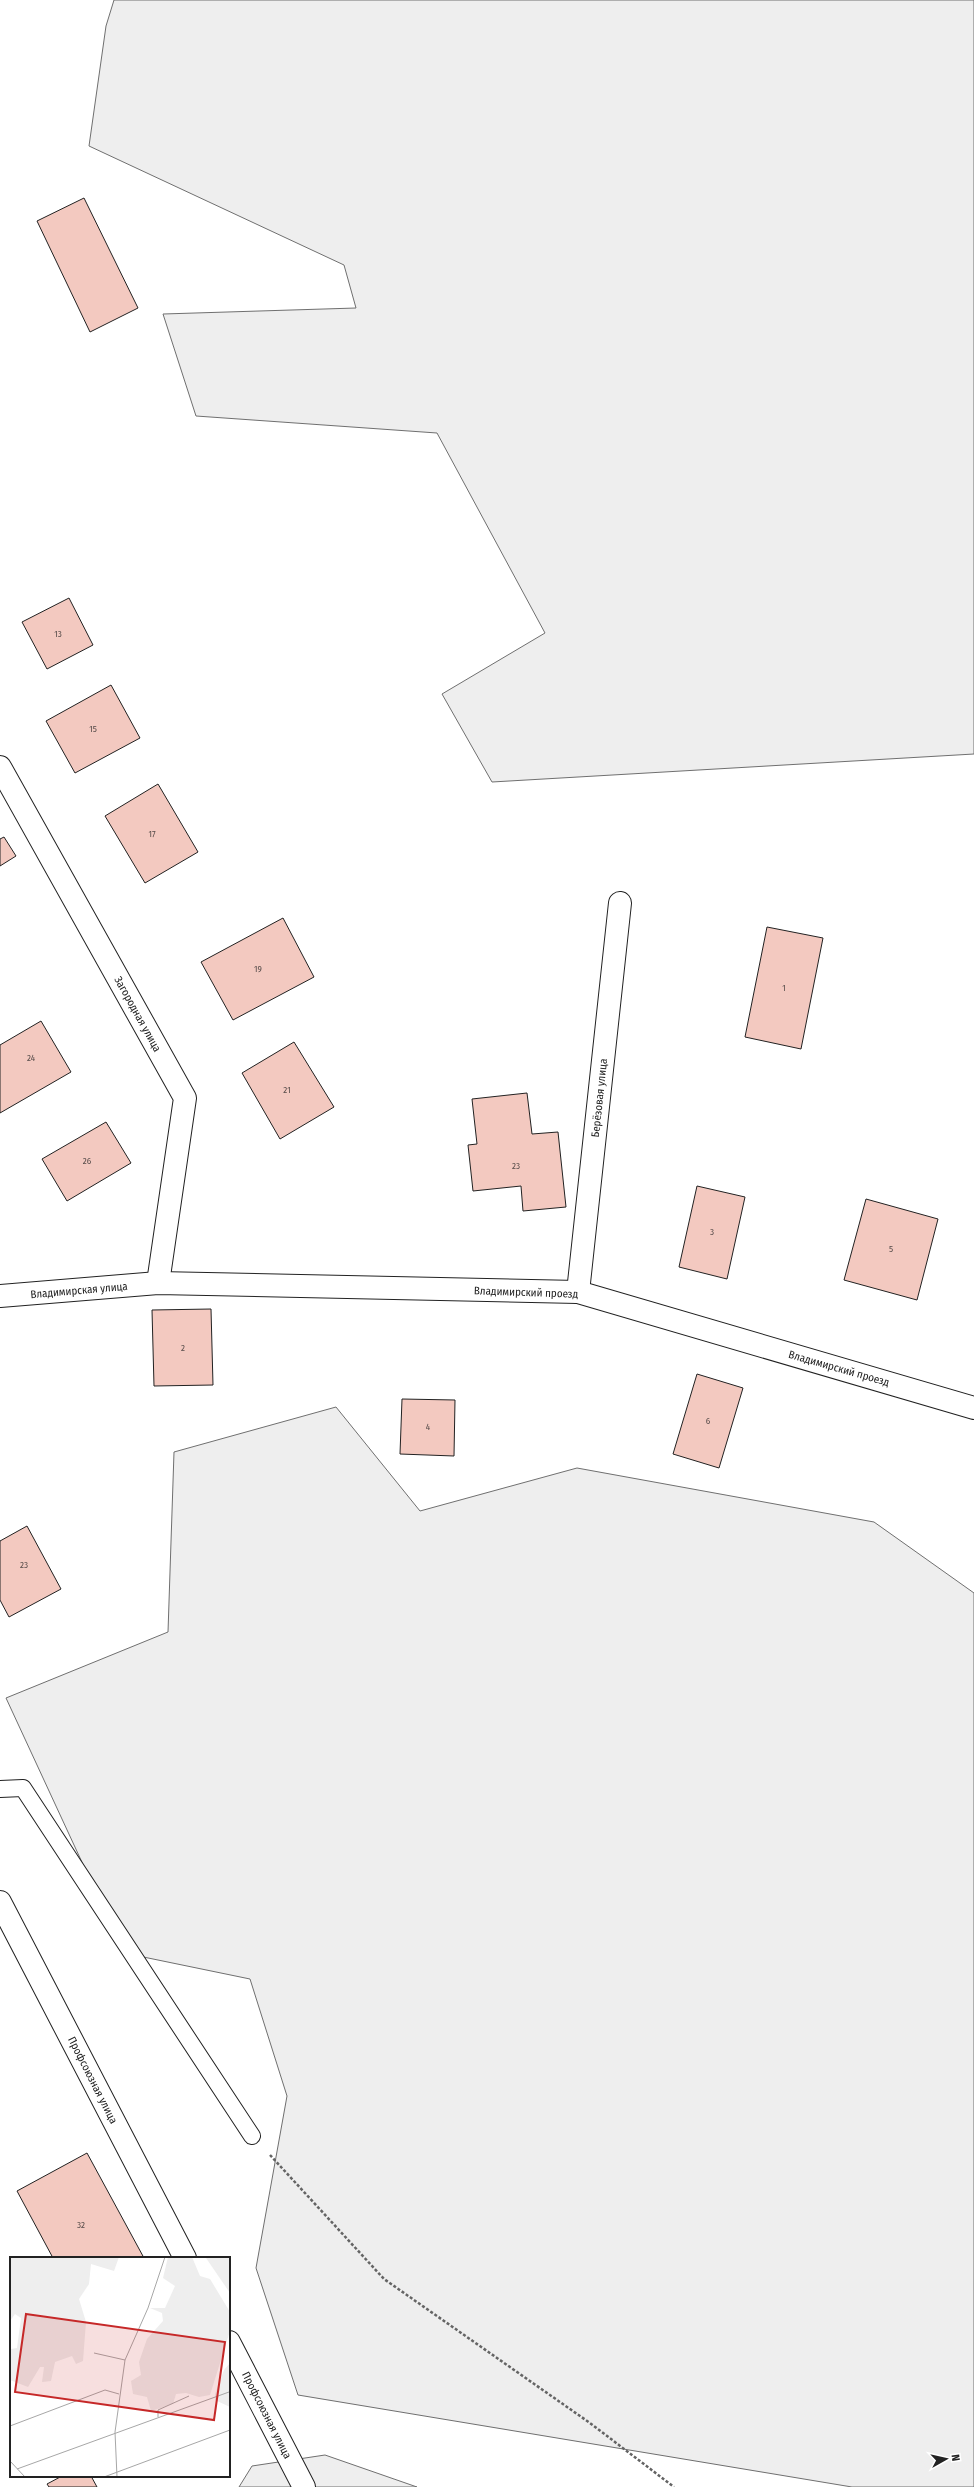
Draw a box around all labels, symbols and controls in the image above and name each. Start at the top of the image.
house number: 13 [54,629,62,639]
house number: 15 [89,724,97,734]
house number: 17 [148,829,156,839]
house number: 19 [254,964,262,974]
street label: Загородная улица [111,974,164,1054]
house number: 1 [782,983,786,993]
house number: 24 [27,1053,36,1063]
street label: Берёзовая улица [589,1058,610,1138]
house number: 21 [283,1085,291,1095]
house number: 26 [83,1156,92,1166]
house number: 23 [512,1161,520,1171]
house number: 3 [710,1227,714,1237]
house number: 5 [889,1244,893,1254]
street label: Владимирская улица [30,1280,128,1301]
street label: Владимирский проезд [474,1284,579,1301]
house number: 2 [181,1343,185,1353]
street label: Владимирский проезд [787,1348,891,1389]
house number: 6 [706,1416,711,1426]
house number: 4 [426,1422,431,1432]
house number: 23 [20,1560,28,1570]
street label: Профсоюзная улица [65,2035,120,2126]
house number: 32 [77,2220,85,2230]
inset map [10,2257,230,2477]
street label: Профсоюзная улица [239,2370,294,2461]
north arrow [926,2439,966,2479]
text: N [949,2454,962,2462]

